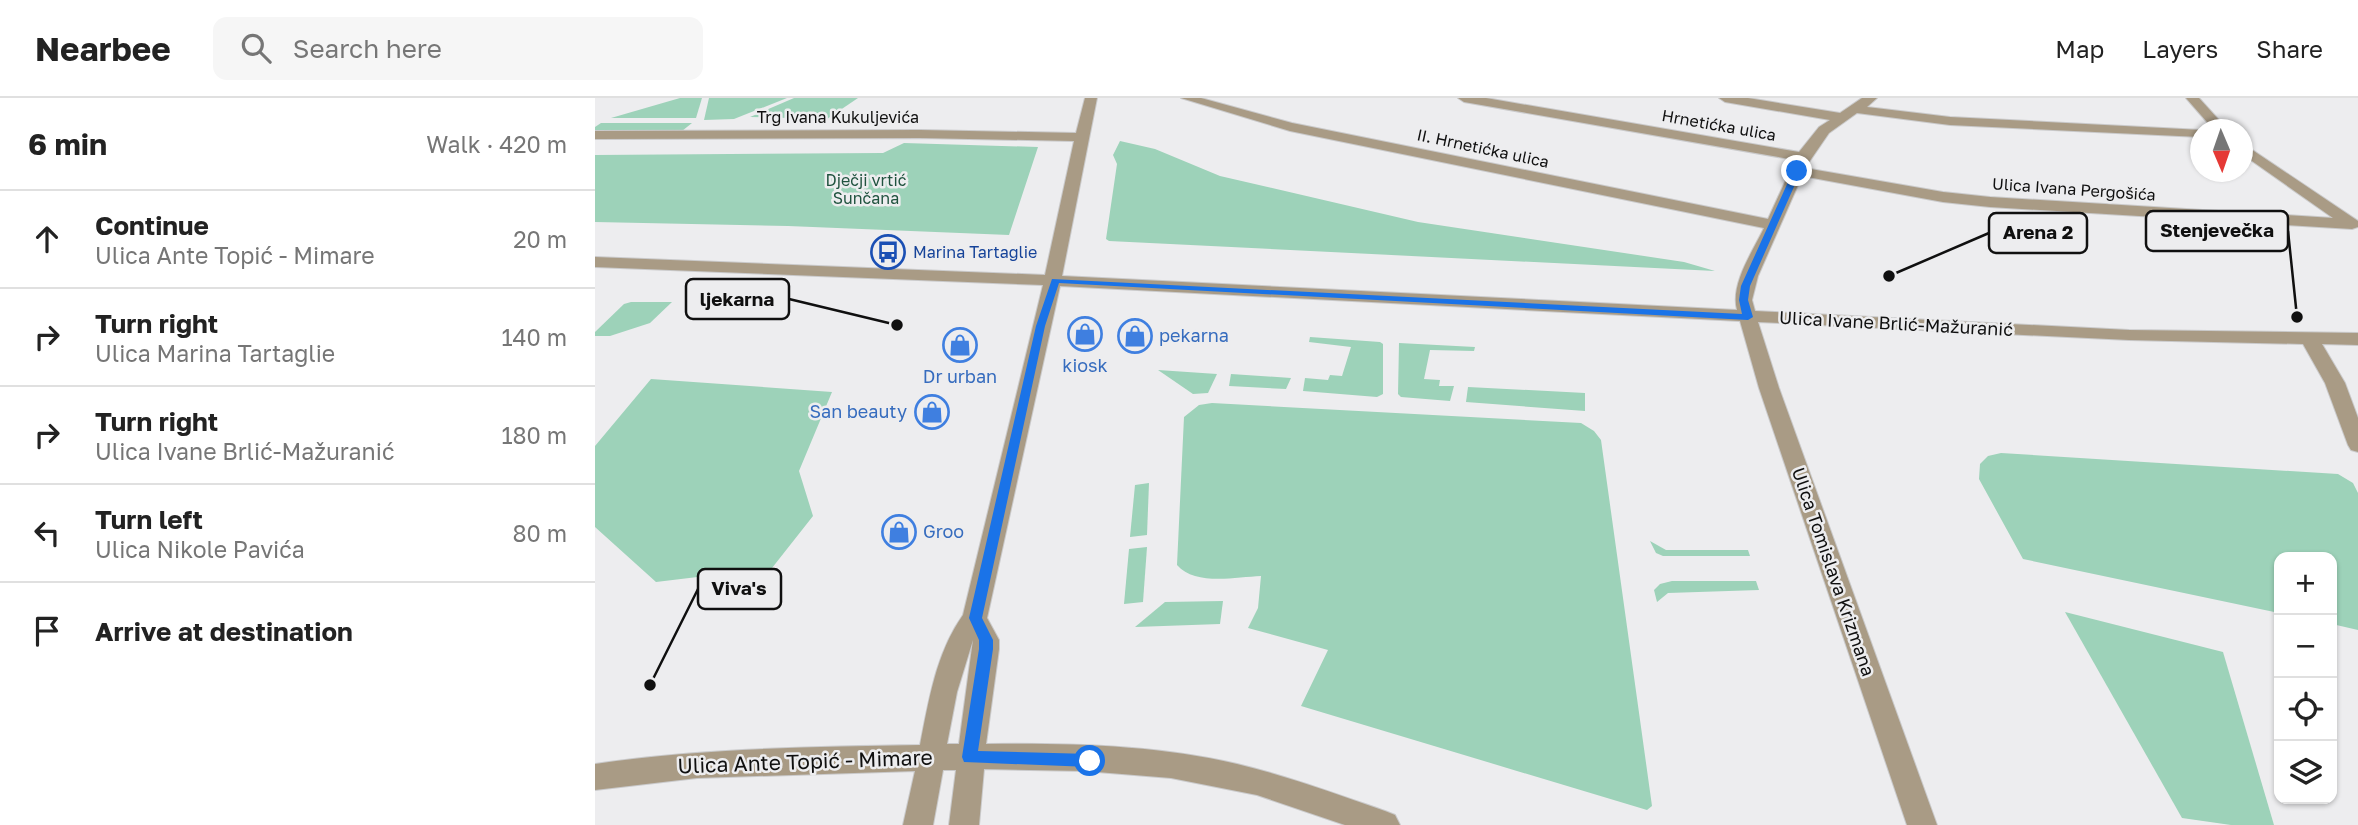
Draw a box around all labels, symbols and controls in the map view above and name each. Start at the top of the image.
search box [213,17,703,80]
text: Nearbee [35,29,171,68]
icon: search [237,29,275,67]
text: Search here [293,33,442,64]
text: Map [2055,34,2104,63]
text: Layers [2142,34,2218,63]
text: Share [2256,34,2323,63]
street label: Hrnetićka ulica [1660,105,1778,145]
street label: Trg Ivana Kukuljevića [757,107,919,127]
north arrow [2190,119,2253,182]
street label: II. Hrnetićka ulica [1415,124,1551,172]
text: 6 min [28,126,107,162]
text: Walk · 420 m [426,130,567,158]
route end [1781,155,1812,186]
park label: Dječji vrtić Sunčana [826,170,907,208]
street label: Ulica Ivana Pergošića [1992,173,2156,205]
text: Continue [95,210,209,241]
callout: Stenjevečka [2146,211,2288,251]
callout: Arena 2 [1989,213,2087,253]
text: Stenjevečka [2160,218,2274,241]
icon: ahead [28,220,66,258]
text: Arena 2 [2003,220,2073,243]
text: 20 m [513,225,567,253]
bus stop icon: Marina Tartaglie [869,233,907,271]
text: Ulica Ante Topić - Mimare [95,241,375,269]
place label: Marina Tartaglie [913,242,1037,262]
callout: ljekarna [686,279,789,319]
text: ljekarna [700,287,774,310]
street label: Ulica Ivane Brlić-Mažuranić [1778,306,2014,340]
text: Turn right [95,308,218,339]
shop icon: kiosk [1066,315,1104,353]
shop icon: pekarna [1116,317,1154,355]
icon: right [28,318,66,356]
text: 140 m [501,323,567,351]
place label: pekarna [1159,324,1229,346]
shop icon: Dr urban [941,326,979,364]
text: Ulica Marina Tartaglie [95,339,335,367]
place label: kiosk [1062,354,1108,376]
place label: Dr urban [923,365,997,387]
shop icon: San beauty [913,393,951,431]
place label: San beauty [810,400,907,422]
text: Turn right [95,406,218,437]
icon: right [28,416,66,454]
text: 180 m [501,421,567,449]
text: Ulica Ivane Brlić-Mažuranić [95,437,394,465]
street label: Ulica Tomislava Krizmana [1788,464,1880,679]
text: Turn left [95,504,203,535]
shop icon: Groo [880,513,918,551]
icon: left [28,514,66,552]
text: 80 m [513,519,567,547]
place label: Groo [923,520,964,542]
text: Ulica Nikole Pavića [95,535,305,563]
map controls [2274,552,2337,804]
button: + [2274,552,2337,615]
callout: Viva's [698,569,781,609]
text: Viva's [711,576,767,599]
icon: arrive [28,612,66,650]
button: − [2274,615,2337,678]
text: Arrive at destination [95,616,353,647]
button: locate [2274,678,2337,741]
button: layers [2274,741,2337,804]
street label: Ulica Ante Topić - Mimare [677,744,933,778]
route start [1074,745,1105,776]

